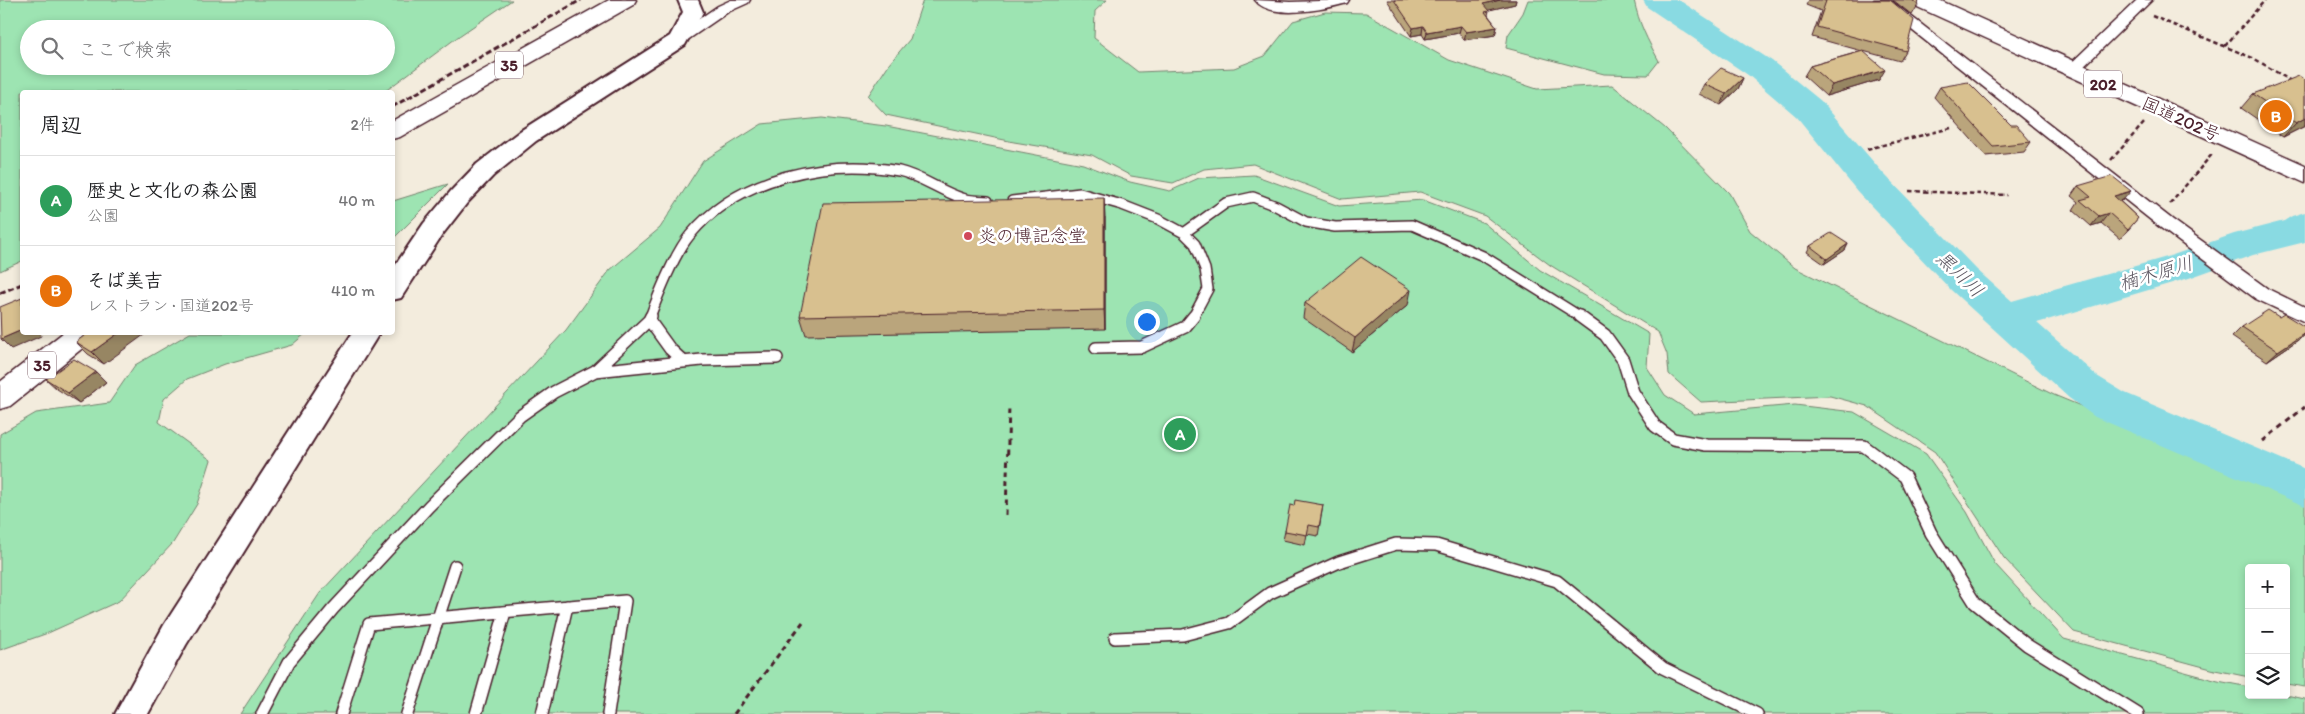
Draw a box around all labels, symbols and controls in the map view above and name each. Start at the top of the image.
search box [20,20,395,75]
icon: search [38,34,66,62]
text: ここで検索 [78,38,173,61]
road number: 35 [495,52,523,78]
road number: 202 [2084,70,2122,98]
street label: 国道202号 [2138,92,2224,146]
pin: B [2260,97,2292,135]
text: 周辺 [40,112,82,137]
text: 2件 [351,115,375,134]
text: 歴史と文化の森公園 [87,179,258,202]
text: A [51,191,61,210]
text: 40 m [338,191,375,210]
text: 公園 [87,206,119,225]
place label: 炎の博記念堂 [978,225,1086,247]
marker: 炎の博記念堂 [962,230,974,242]
water label: 黒川川 [1932,246,1988,302]
water label: 楠木原川 [2116,251,2196,295]
text: そば美吉 [87,269,163,292]
text: B [51,281,61,300]
text: 410 m [331,281,375,300]
text: レストラン · 国道202号 [87,296,254,315]
your location [1134,309,1160,335]
road number: 35 [28,352,56,378]
pin: A [1164,415,1196,453]
map controls [2245,564,2290,699]
button: + [2245,564,2290,609]
button: − [2245,609,2290,654]
button: layers [2245,654,2290,699]

